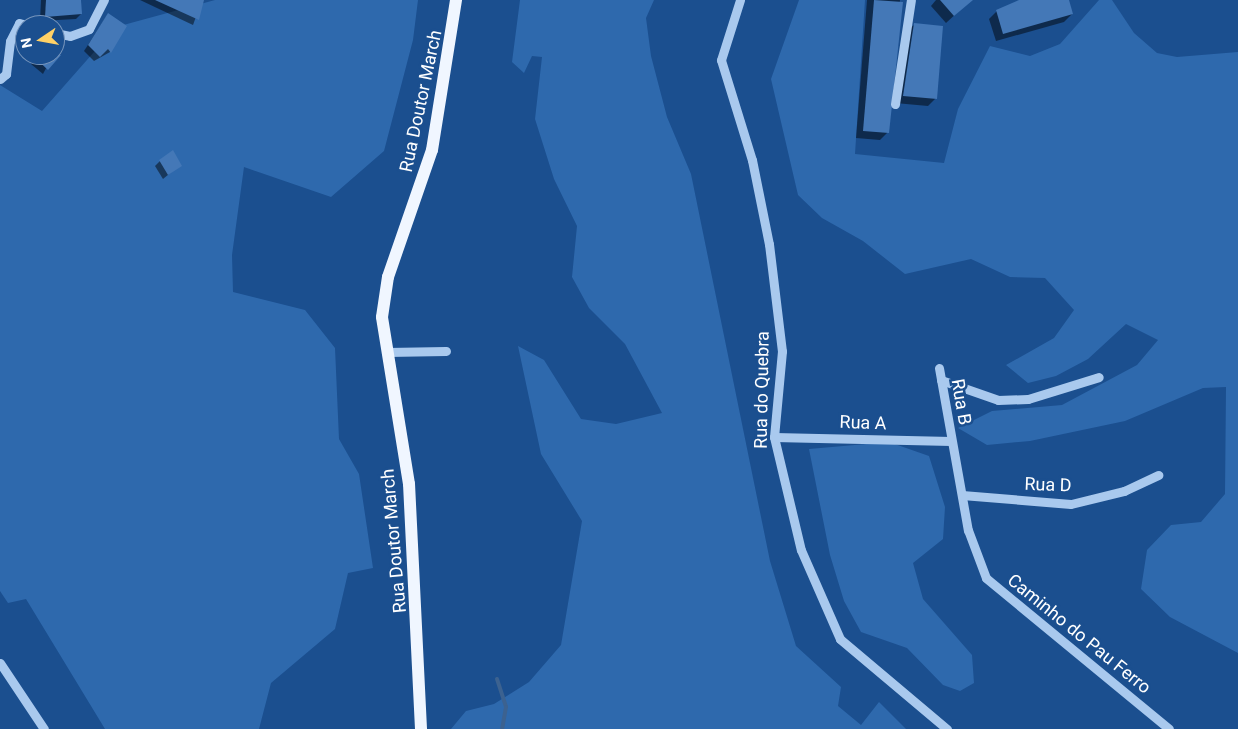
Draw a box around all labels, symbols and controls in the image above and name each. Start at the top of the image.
north arrow [15,15,65,65]
street label: Rua Doutor March [395,28,447,174]
text: N [17,36,35,49]
street label: Rua do Quebra [750,331,774,449]
street label: Rua B [946,377,976,427]
street label: Rua A [839,411,887,435]
street label: Rua Doutor March [377,468,411,614]
street label: Rua D [1024,473,1072,497]
street label: Caminho do Pau Ferro [1003,570,1155,698]

